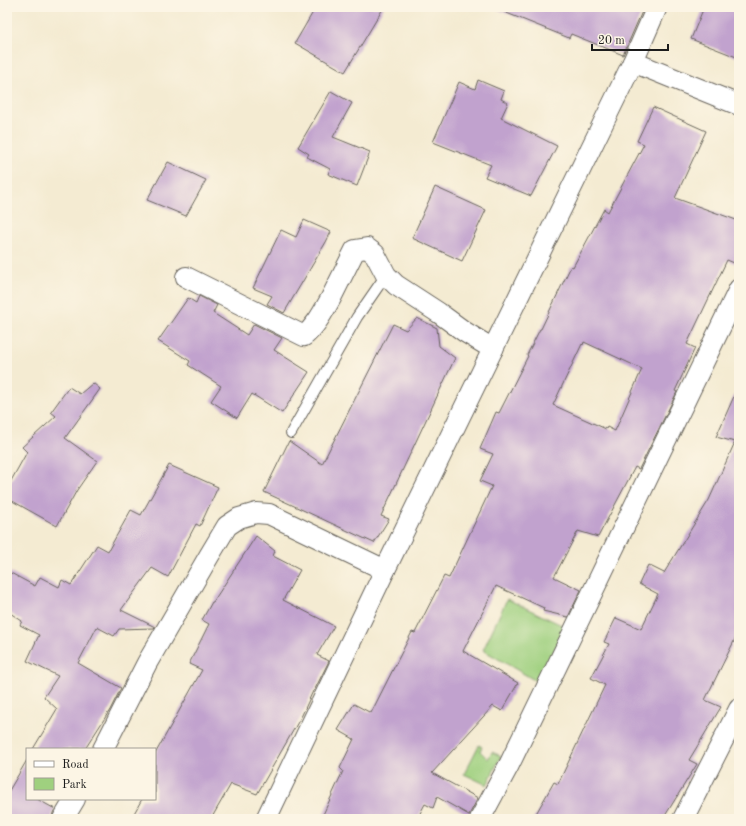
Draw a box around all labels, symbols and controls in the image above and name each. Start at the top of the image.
scale bar [592,26,668,52]
text: 20 m [598,35,625,47]
legend [26,748,156,800]
text: Road [62,759,89,771]
text: Park [62,779,87,791]

